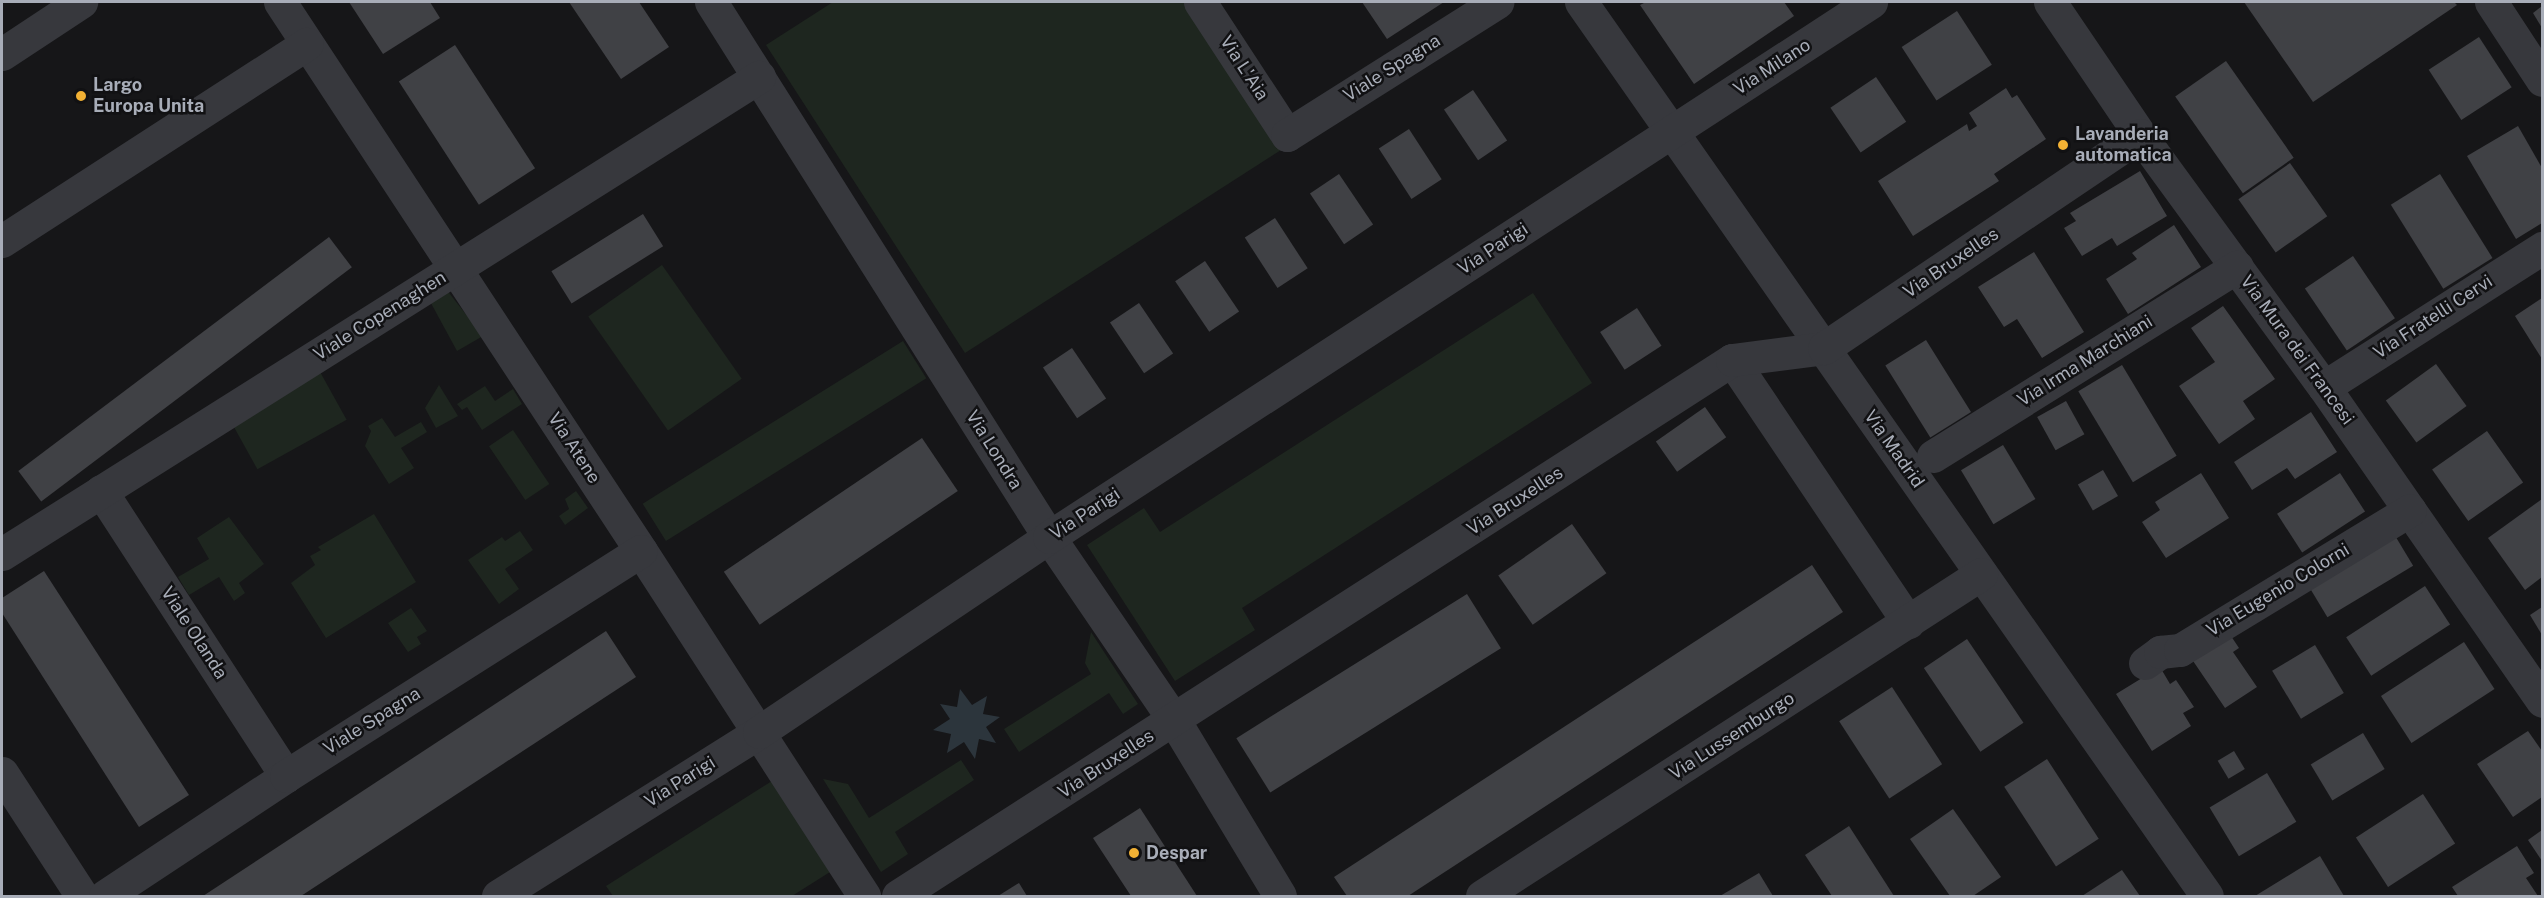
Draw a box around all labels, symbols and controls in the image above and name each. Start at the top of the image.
street label: Viale Spagna [1340,30,1444,106]
street label: Via L'Aia [1215,32,1273,104]
street label: Via Milano [1730,34,1814,100]
place label: Largo Europa Unita [93,75,204,118]
marker: Largo Europa Unita [74,89,88,103]
place label: Lavanderia automatica [2075,124,2172,166]
marker: Lavanderia automatica [2056,138,2070,152]
street label: Via Parigi [1454,218,1532,280]
street label: Via Bruxelles [1899,223,2003,303]
street label: Viale Copenaghen [310,267,450,365]
street label: Via Fratelli Cervi [2369,270,2497,364]
street label: Via Mura dei Francesi [2236,271,2358,429]
street label: Via Irma Marchiani [2014,311,2156,411]
street label: Via Madrid [1859,406,1929,492]
street label: Via Londra [961,407,1027,493]
street label: Via Atene [543,408,605,488]
street label: Via Bruxelles [1463,462,1567,540]
street label: Via Parigi [1046,483,1124,545]
street label: Via Eugenio Colorni [2203,539,2353,641]
street label: Viale Olanda [156,583,232,683]
street label: Viale Spagna [320,683,424,759]
street label: Via Lussemburgo [1665,688,1799,784]
street label: Via Bruxelles [1054,725,1158,803]
street label: Via Parigi [641,752,719,812]
place label: Despar [1146,842,1207,864]
marker: Despar [1127,846,1141,860]

